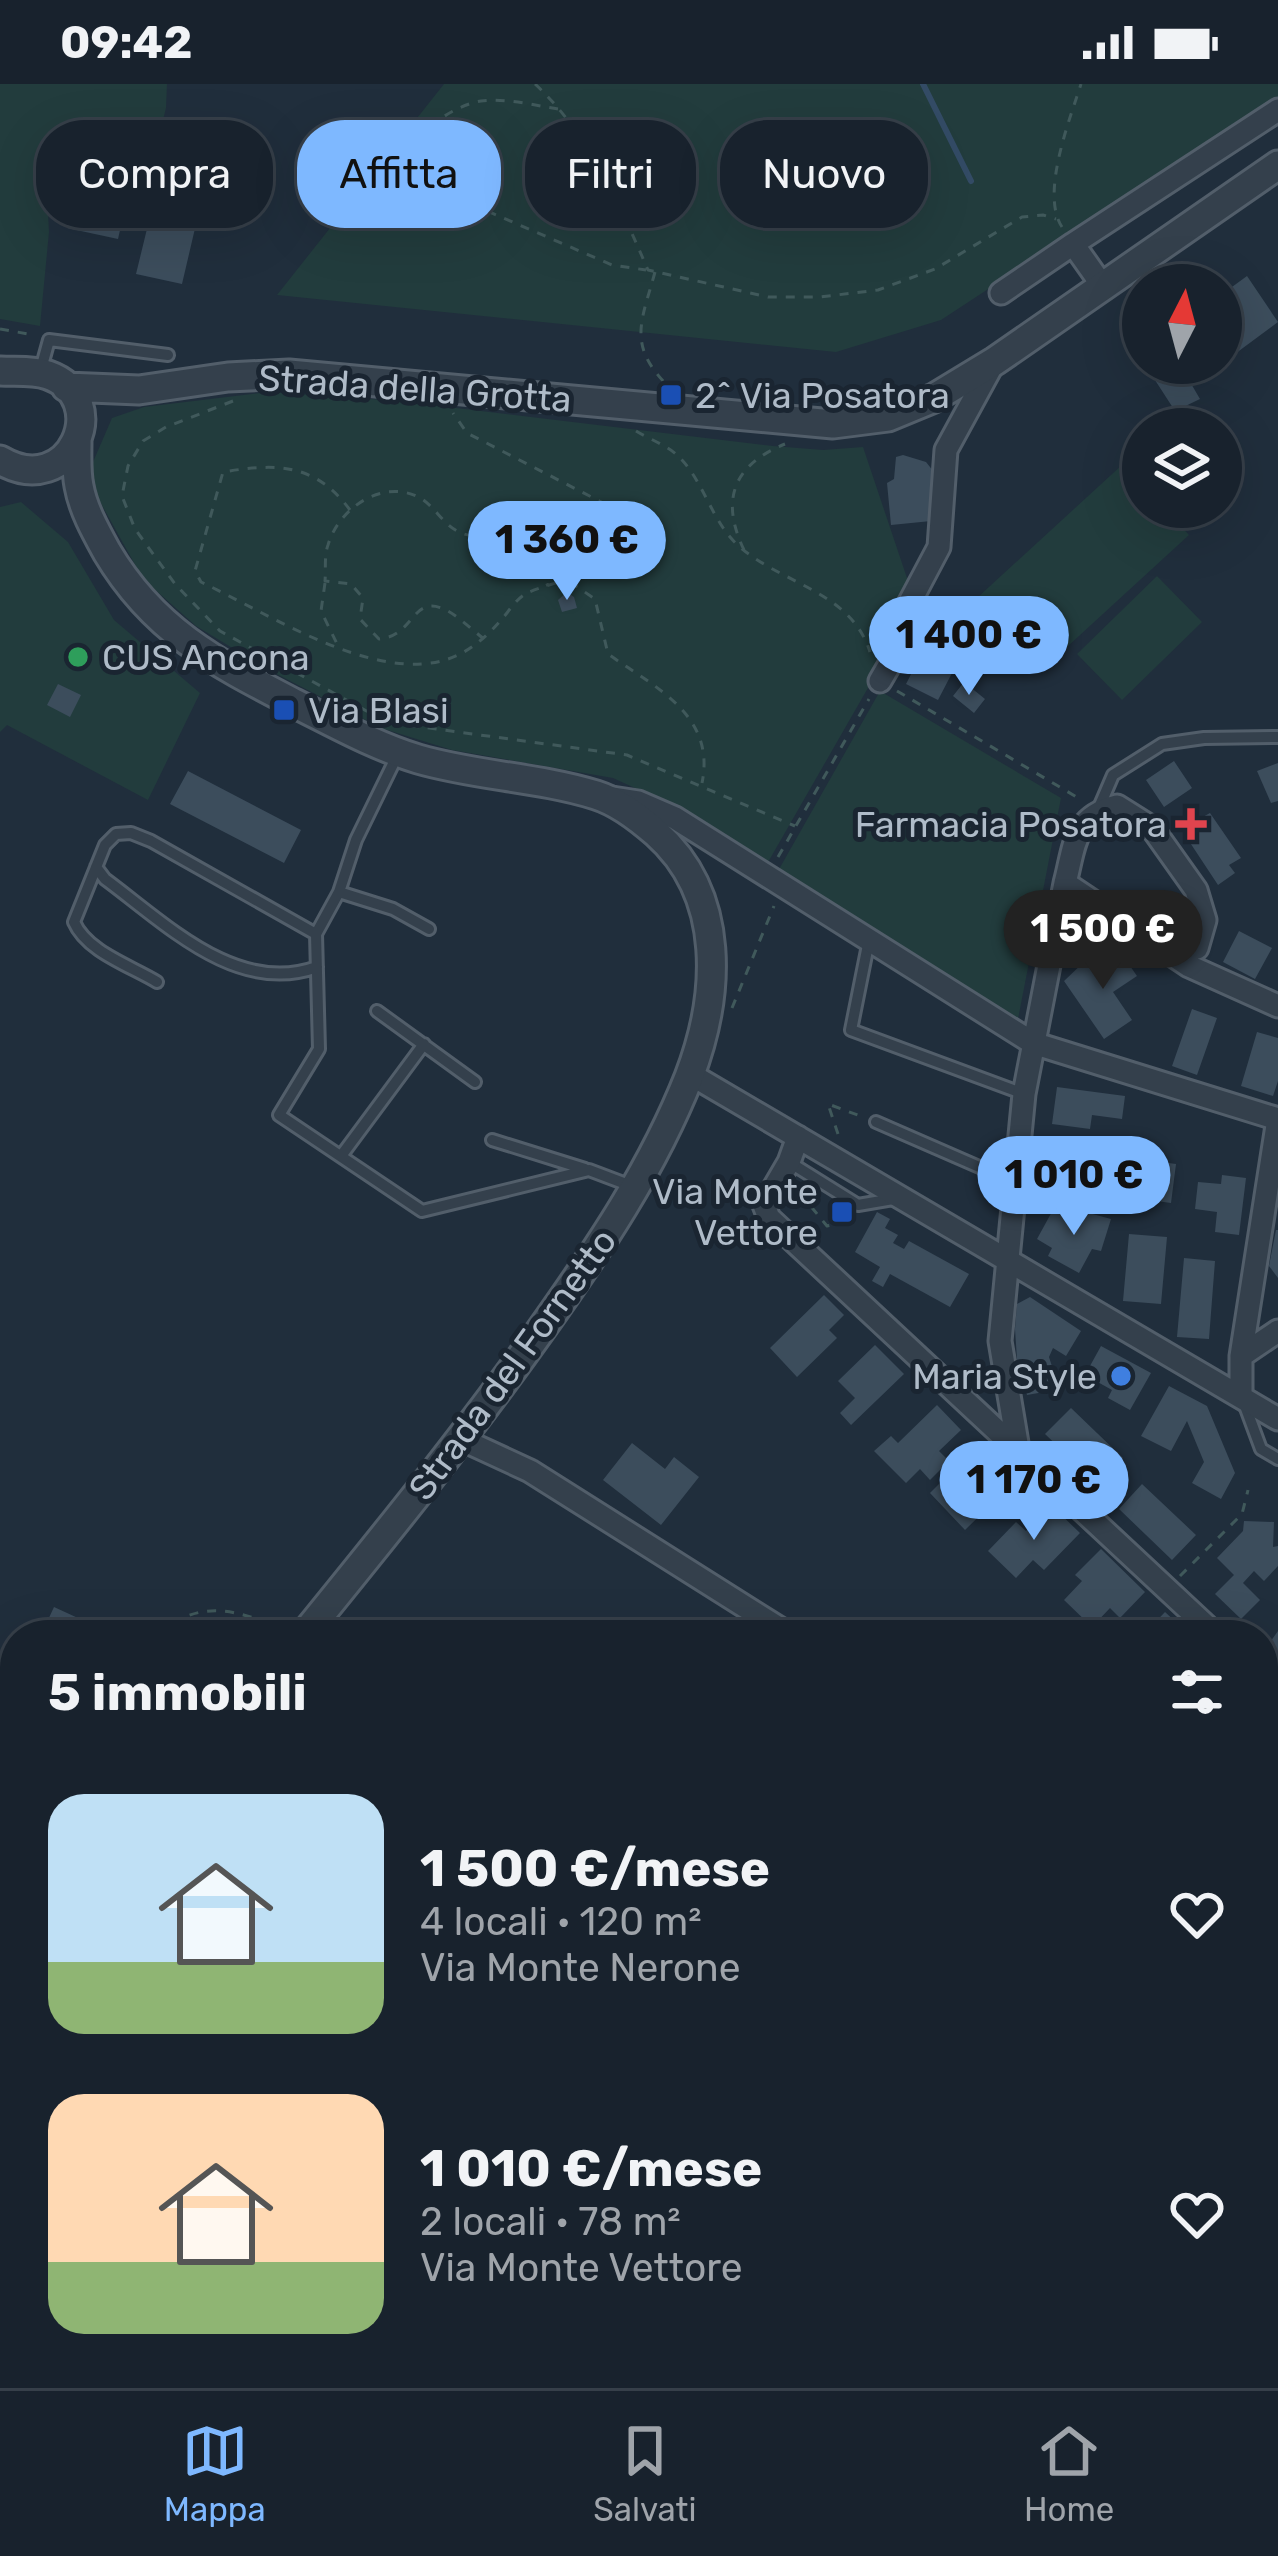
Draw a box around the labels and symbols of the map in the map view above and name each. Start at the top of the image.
north arrow [1122,264,1242,384]
street label: Strada della Grotta [257,356,573,421]
place label: 2^ Via Posatora [695,374,950,417]
marker: 2^ Via Posatora [658,382,684,408]
pin: 1 360 € [456,501,678,603]
pin: 1 400 € [858,596,1080,698]
place label: CUS Ancona [102,636,310,679]
marker: CUS Ancona [65,644,91,670]
place label: Via Blasi [308,689,449,732]
marker: Via Blasi [271,697,297,723]
place label: Farmacia Posatora [855,803,1167,846]
marker: Farmacia Posatora [1178,811,1204,837]
pin: 1 500 € [992,890,1214,992]
pin: 1 010 € [963,1136,1185,1238]
place label: Via Monte Vettore [652,1170,818,1254]
marker: Via Monte Vettore [829,1199,855,1225]
street label: Strada del Fornetto [400,1220,625,1508]
place label: Maria Style [912,1355,1097,1398]
marker: Maria Style [1108,1363,1134,1389]
pin: 1 170 € [923,1441,1145,1543]

